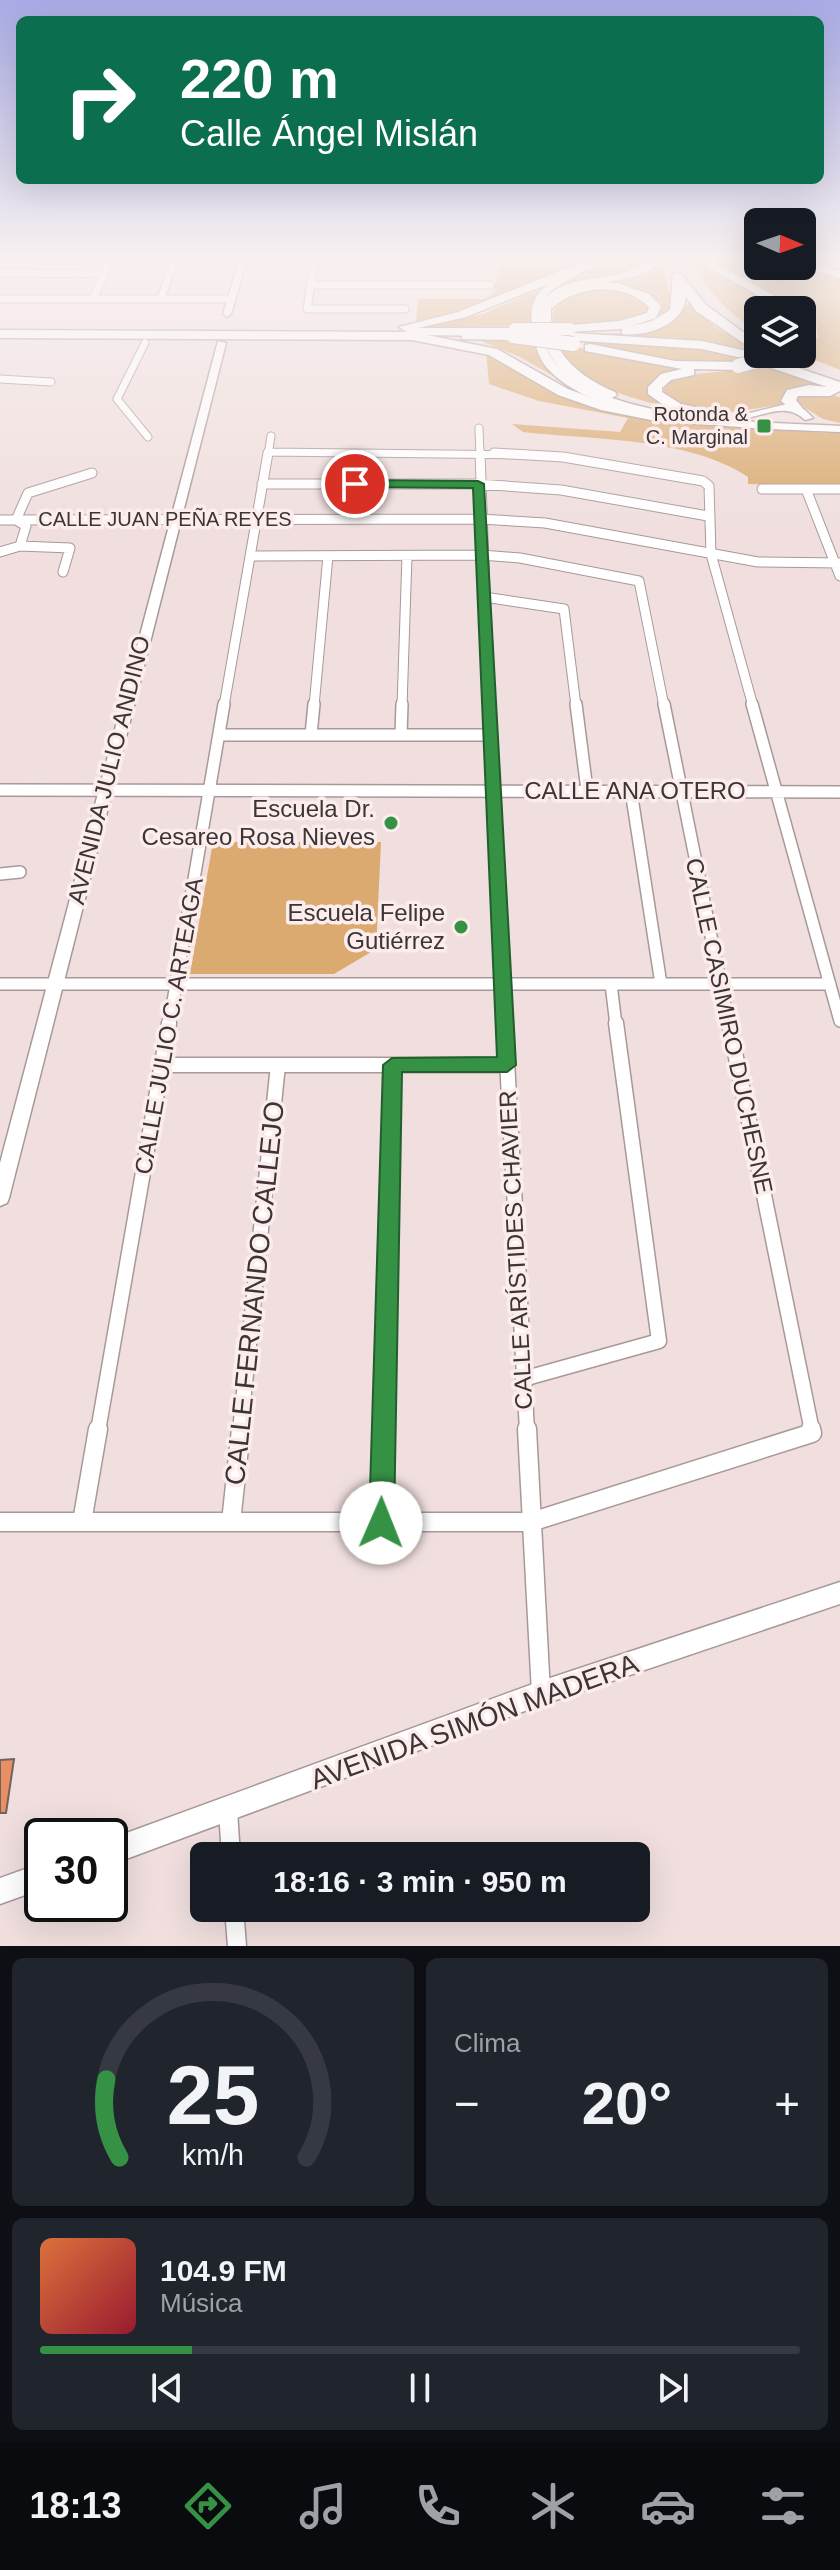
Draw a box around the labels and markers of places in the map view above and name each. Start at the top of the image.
place label: Rotonda & C. Marginal [646,403,749,448]
marker: Rotonda & C. Marginal [755,417,773,435]
pin [321,450,389,518]
place label: Escuela Dr. Cesareo Rosa Nieves [142,795,375,850]
marker: Escuela Dr. Cesareo Rosa Nieves [382,814,400,832]
place label: Escuela Felipe Gutiérrez [288,899,445,954]
marker: Escuela Felipe Gutiérrez [452,918,470,936]

